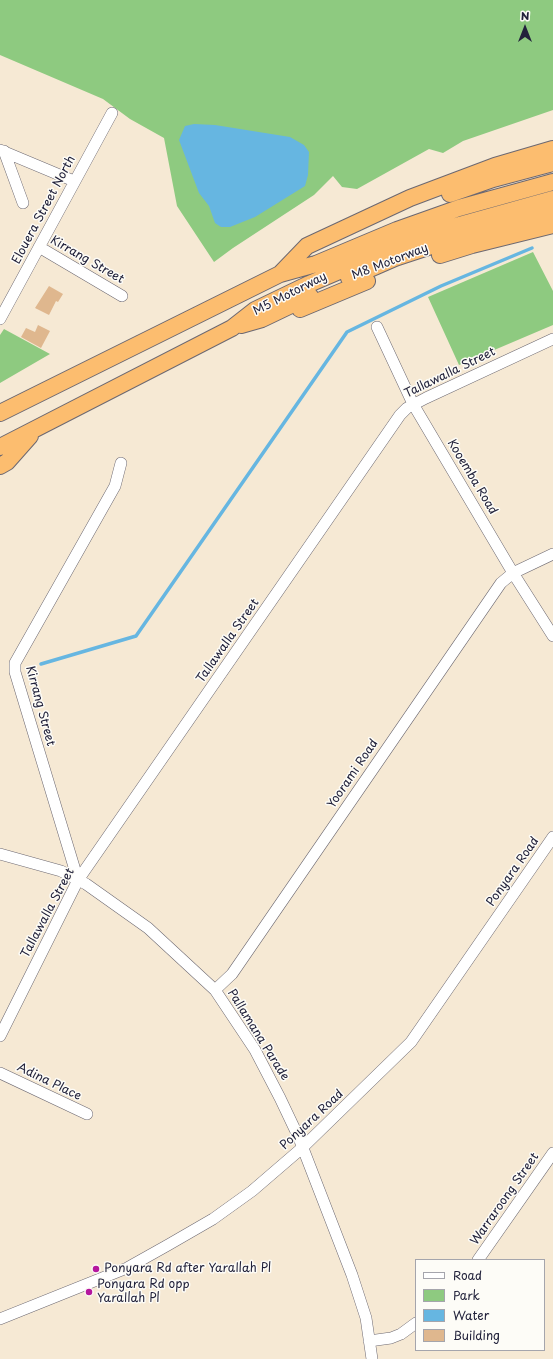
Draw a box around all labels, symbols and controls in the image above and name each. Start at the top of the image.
text: N [521,7,529,24]
north arrow [505,8,545,48]
street label: Elouera Street North [9,153,79,267]
street label: Kirrang Street [48,233,126,287]
street label: M8 Motorway [350,241,430,283]
street label: M5 Motorway [251,269,329,319]
street label: Tallawalla Street [402,345,498,401]
street label: Kooemba Road [444,437,500,517]
street label: Tallawalla Street [194,596,262,686]
street label: Kirrang Street [22,664,58,748]
street label: Yoorami Road [325,737,381,811]
street label: Ponyara Road [484,835,542,909]
street label: Tallawalla Street [18,866,78,960]
street label: Pallamana Parade [224,987,292,1083]
street label: Adina Place [15,1060,83,1104]
street label: Ponyara Road [277,1087,347,1153]
street label: Warraroong Street [468,1150,542,1248]
legend [415,1259,545,1351]
place label: Ponyara Rd after Yarallah Pl [104,1262,271,1276]
marker: Ponyara Rd after Yarallah Pl [91,1264,101,1274]
text: Road [453,1266,482,1284]
place label: Ponyara Rd opp Yarallah Pl [97,1278,190,1306]
text: Park [453,1286,480,1304]
marker: Ponyara Rd opp Yarallah Pl [84,1287,94,1297]
text: Water [453,1306,489,1324]
text: Building [453,1326,500,1344]

